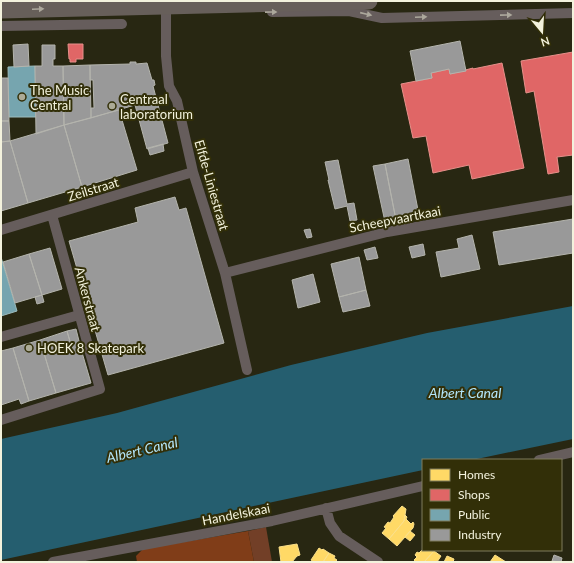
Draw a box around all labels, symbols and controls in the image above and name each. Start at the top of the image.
one-way arrow [32,5,44,12]
one-way arrow [265,9,278,15]
one-way arrow [360,12,372,18]
one-way arrow [500,12,513,18]
north arrow [522,12,562,52]
one-way arrow [415,14,428,20]
text: N [539,34,551,49]
place label: The Music Central [30,82,89,113]
place label: Centraal laboratorium [120,91,193,122]
marker: The Music Central [17,92,27,102]
marker: Centraal laboratorium [107,101,117,111]
street label: Elfde-Liniestraat [191,138,233,232]
street label: Zeilstraat [65,174,121,204]
street label: Scheepvaartkaai [348,202,442,236]
street label: Ankerstraat [72,265,104,333]
place label: HOEK 8 Skatepark [37,340,145,356]
marker: HOEK 8 Skatepark [24,343,34,353]
water label: Albert Canal [428,384,501,401]
water label: Albert Canal [104,433,179,466]
legend [422,459,562,551]
text: Homes [458,467,495,482]
text: Shops [458,487,490,502]
street label: Handelskaai [201,500,271,528]
text: Public [458,507,490,522]
text: Industry [458,527,502,542]

